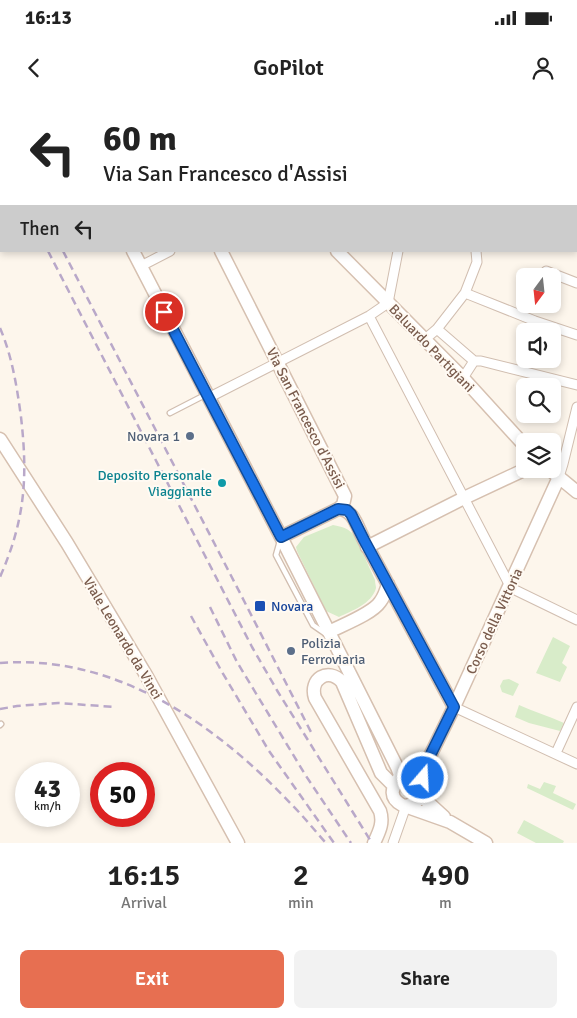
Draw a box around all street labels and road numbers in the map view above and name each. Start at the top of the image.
street label: Baluardo Partigiani [385,301,478,396]
street label: Via San Francesco d'Assisi [263,345,348,491]
street label: Corso della Vittoria [462,566,526,677]
street label: Viale Leonardo da Vinci [79,574,166,702]

